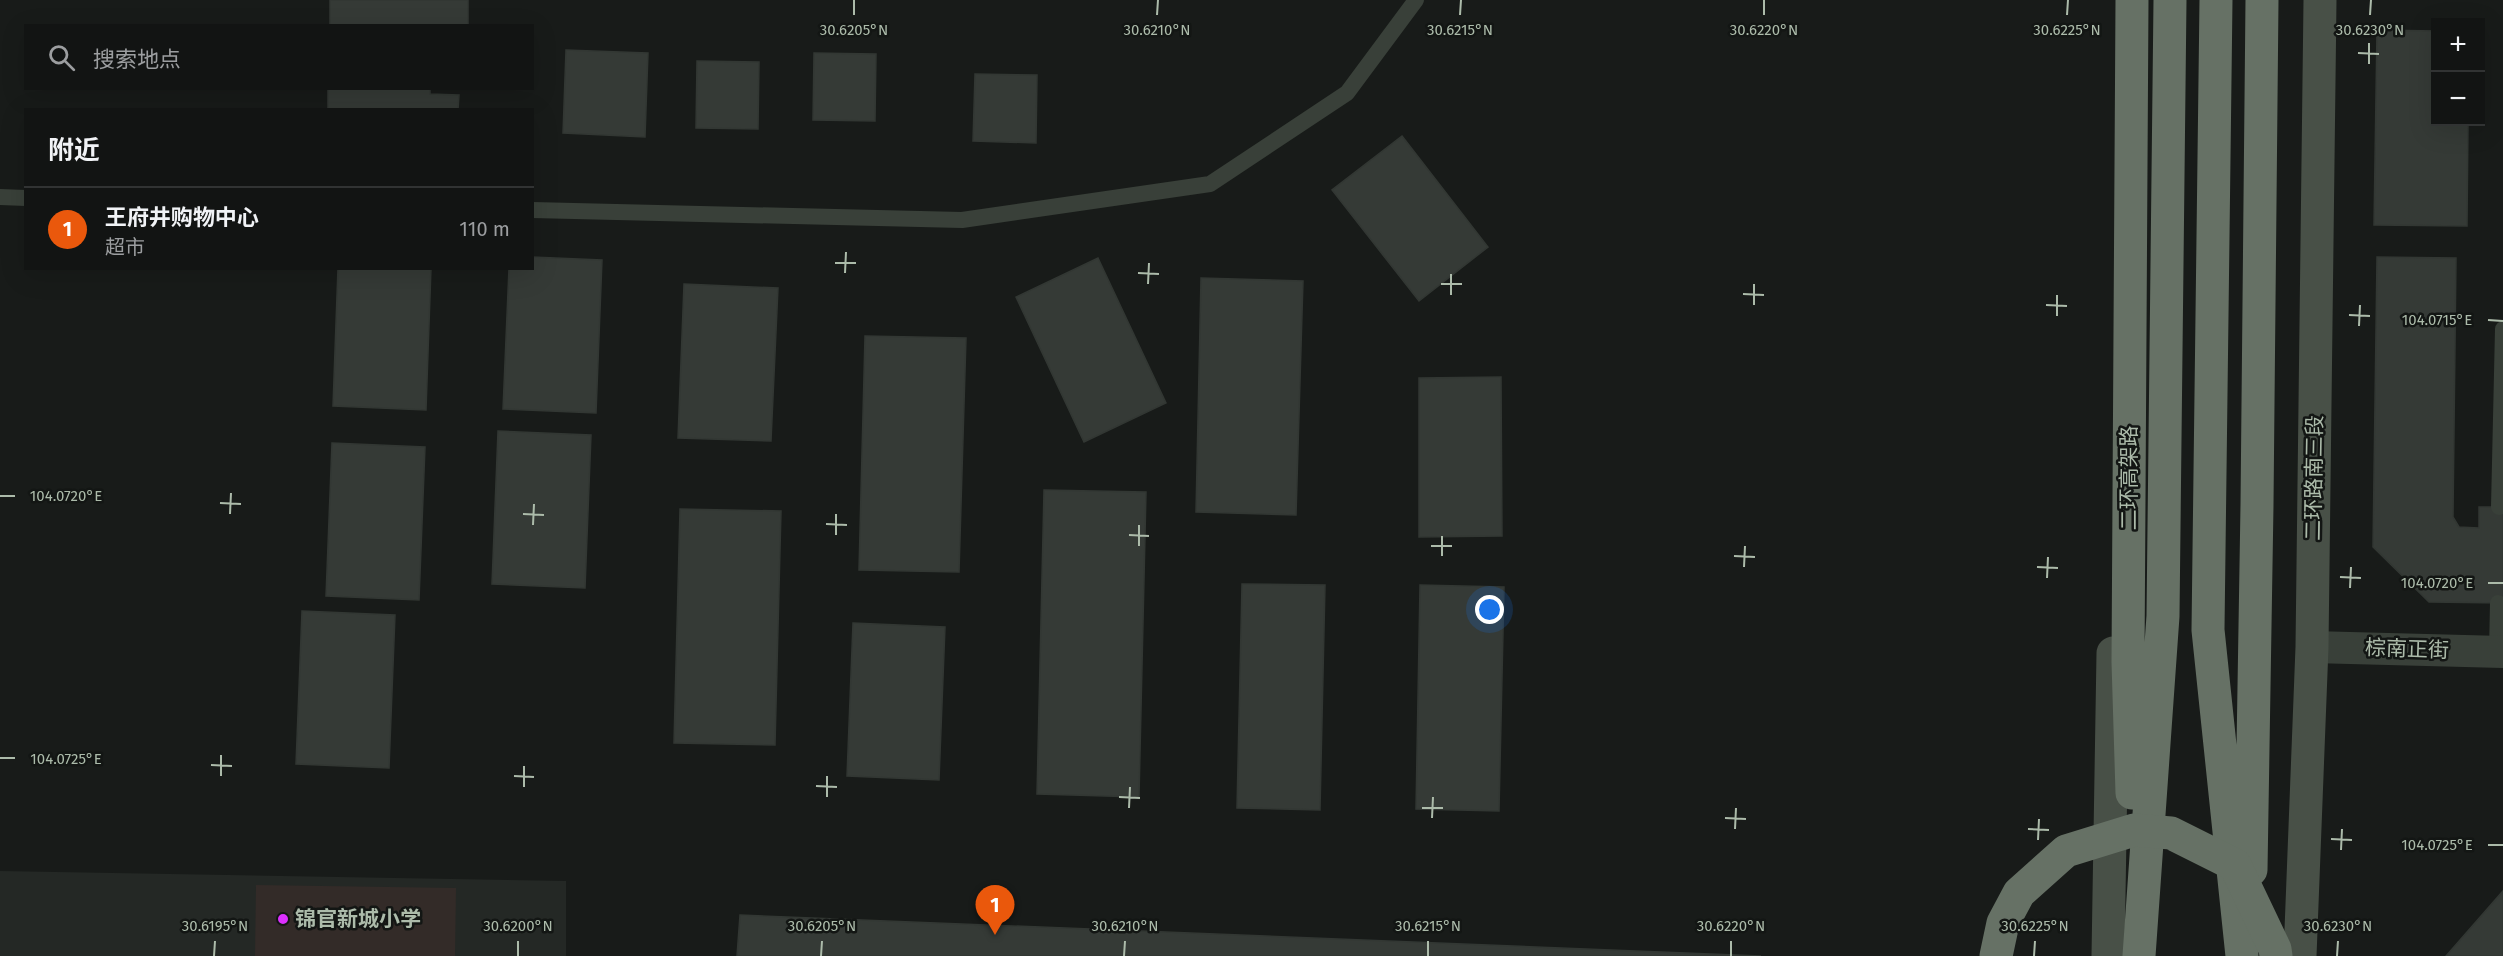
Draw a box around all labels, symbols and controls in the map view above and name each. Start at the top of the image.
map controls [2431,18,2485,126]
button: + [2431,18,2485,72]
text: 30.6205°N [820,21,888,39]
text: 30.6210°N [1123,21,1191,39]
text: 30.6215°N [1427,21,1493,39]
text: 30.6220°N [1730,21,1798,39]
text: 30.6225°N [2033,21,2101,39]
text: 30.6230°N [2336,21,2404,39]
search box [24,24,534,90]
icon: search [45,41,78,74]
text: 搜索地点 [93,46,181,73]
button: − [2431,72,2485,126]
text: 附近 [48,135,100,166]
text: 王府井购物中心 [105,204,259,231]
text: 1 [63,217,72,241]
text: 110 m [459,217,510,241]
text: 超市 [105,235,145,259]
text: 104.0715°E [2402,311,2472,329]
street label: 二环路南三段 [2300,415,2328,541]
street label: 二环高架路 [2116,426,2142,531]
text: 104.0720°E [30,487,102,505]
text: 104.0720°E [2401,574,2473,592]
your location [1475,595,1504,624]
street label: 棕南正街 [2365,635,2449,663]
text: 104.0725°E [30,750,102,768]
text: 104.0725°E [2401,836,2473,854]
pin: 1 [976,886,1014,935]
place label: 锦官新城小学 [295,906,421,932]
marker: 锦官新城小学 [276,912,290,926]
text: 30.6195°N [182,917,248,935]
text: 30.6200°N [483,917,553,935]
text: 30.6205°N [788,917,856,935]
text: 30.6210°N [1091,917,1159,935]
text: 30.6215°N [1395,917,1461,935]
text: 30.6220°N [1697,917,1765,935]
text: 30.6225°N [2001,917,2069,935]
text: 30.6230°N [2304,917,2372,935]

